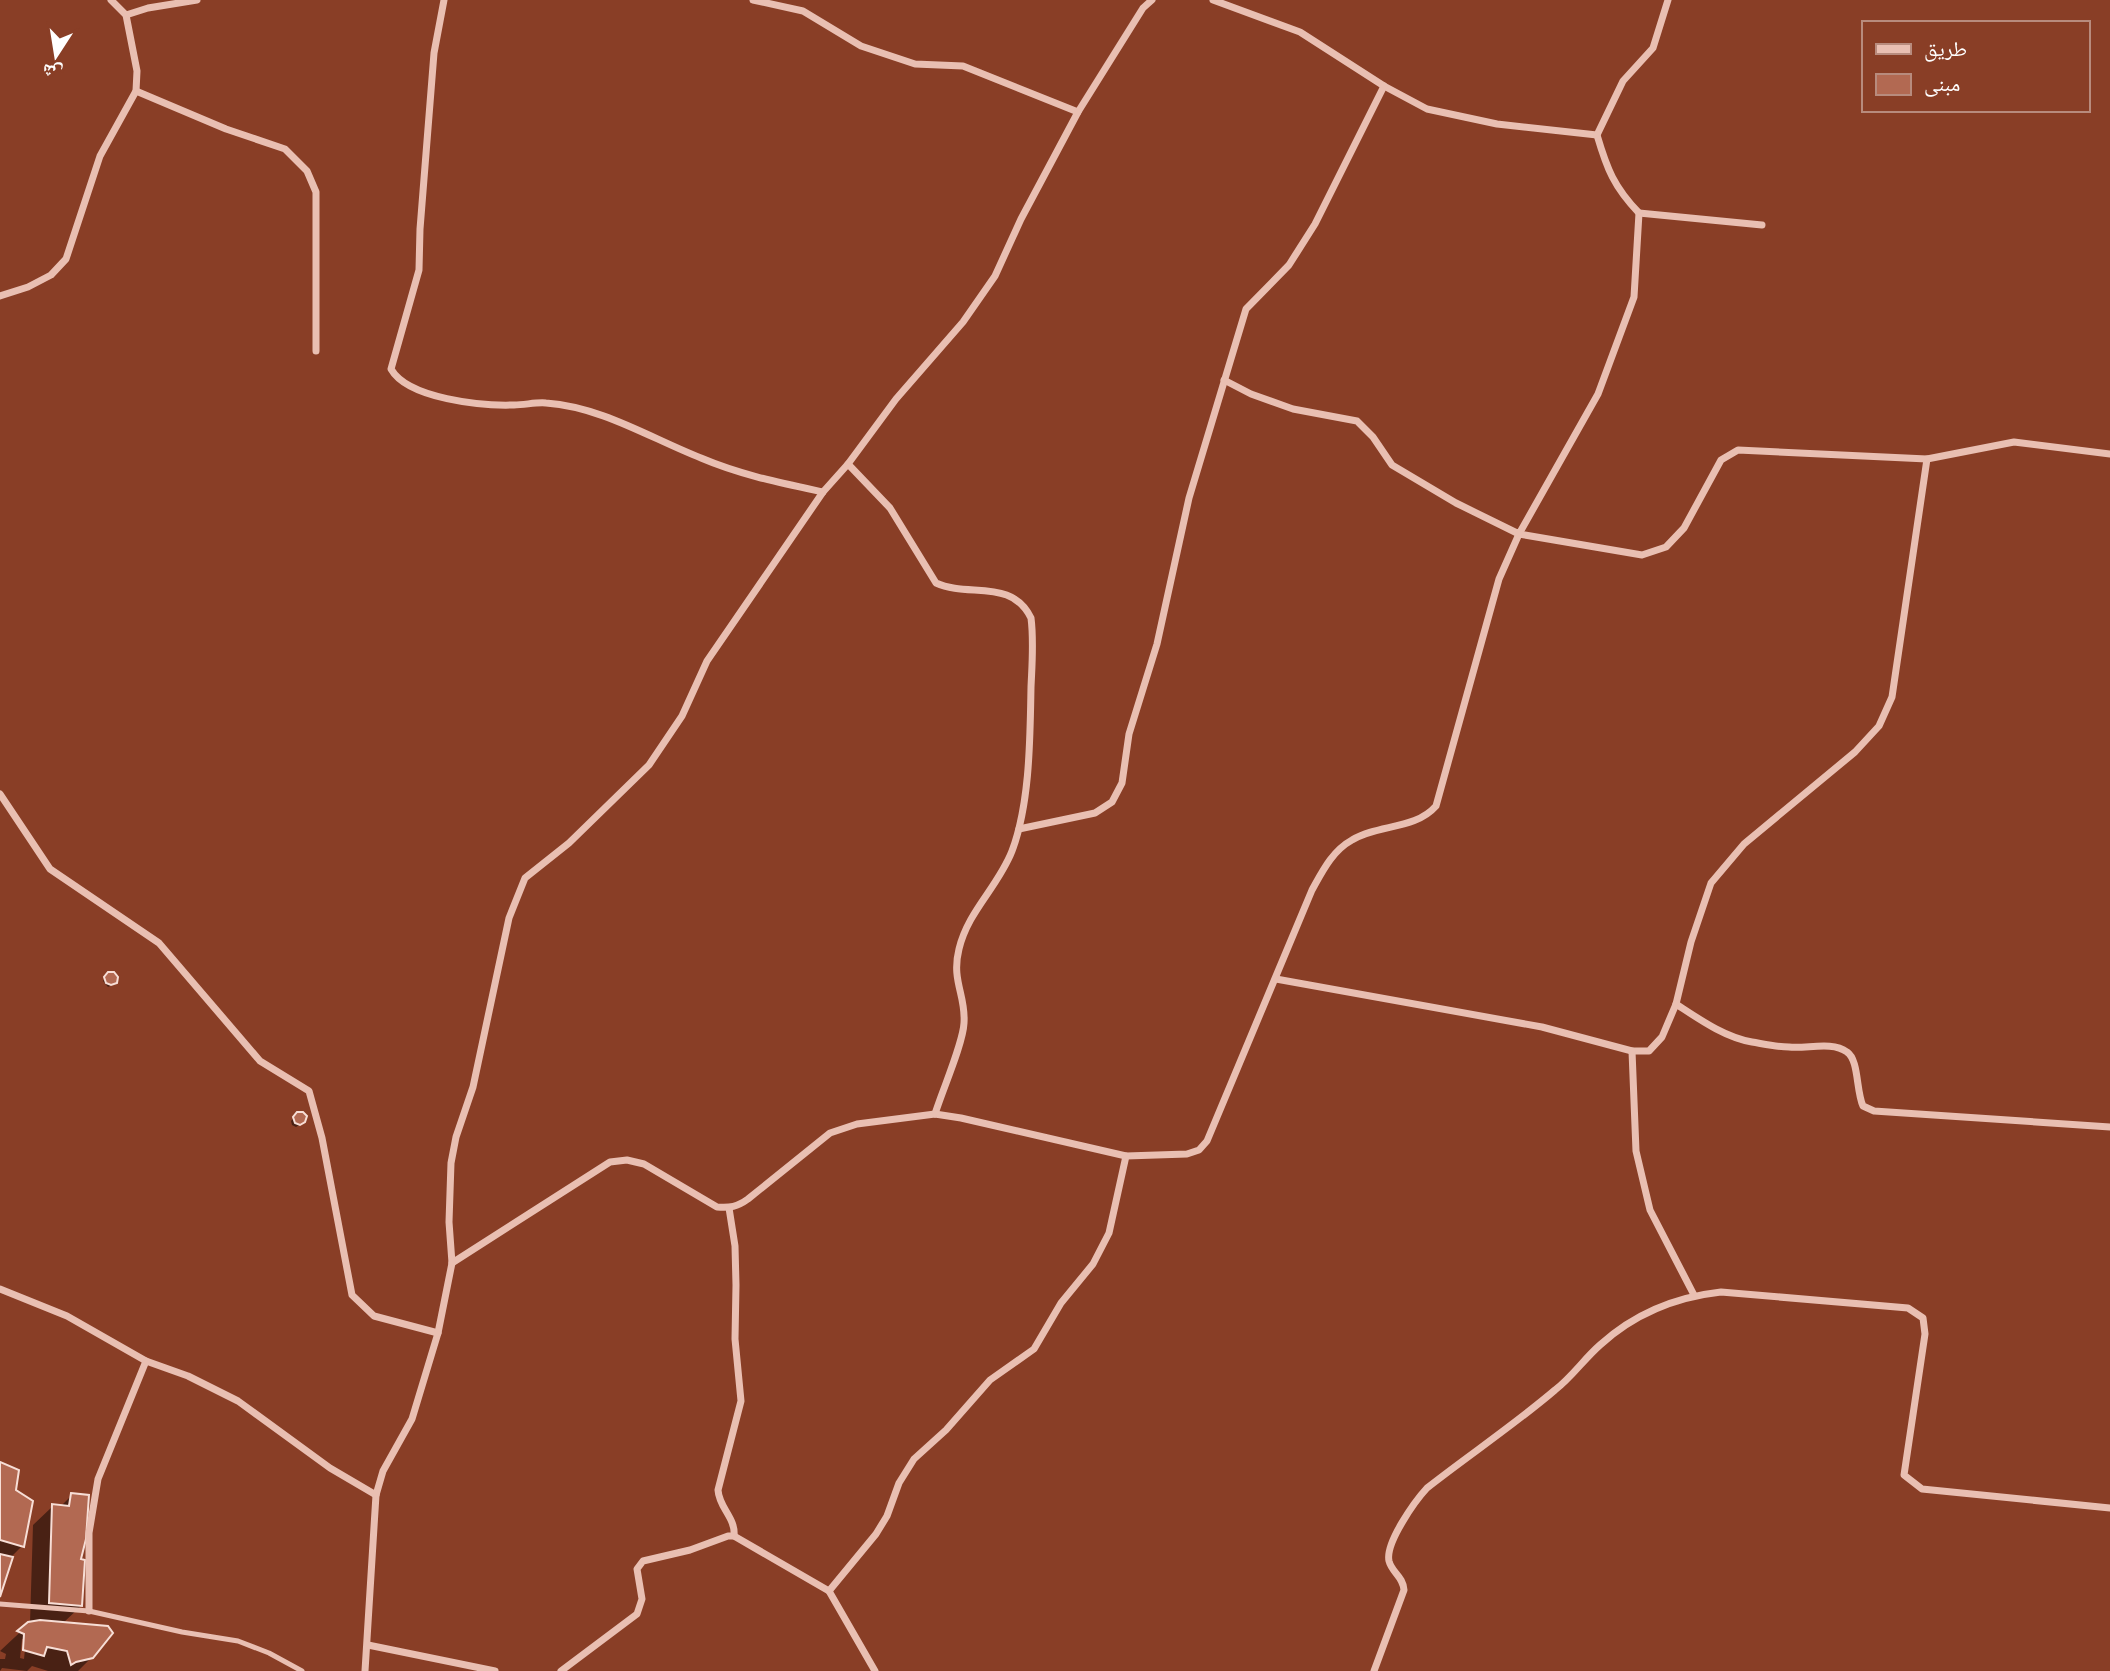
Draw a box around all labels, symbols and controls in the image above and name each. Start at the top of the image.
north arrow [21,21,91,91]
legend [1862,21,2089,112]
text: طريق [1924,36,1967,62]
text: ش [40,59,65,85]
text: مبنى [1924,71,1960,97]

